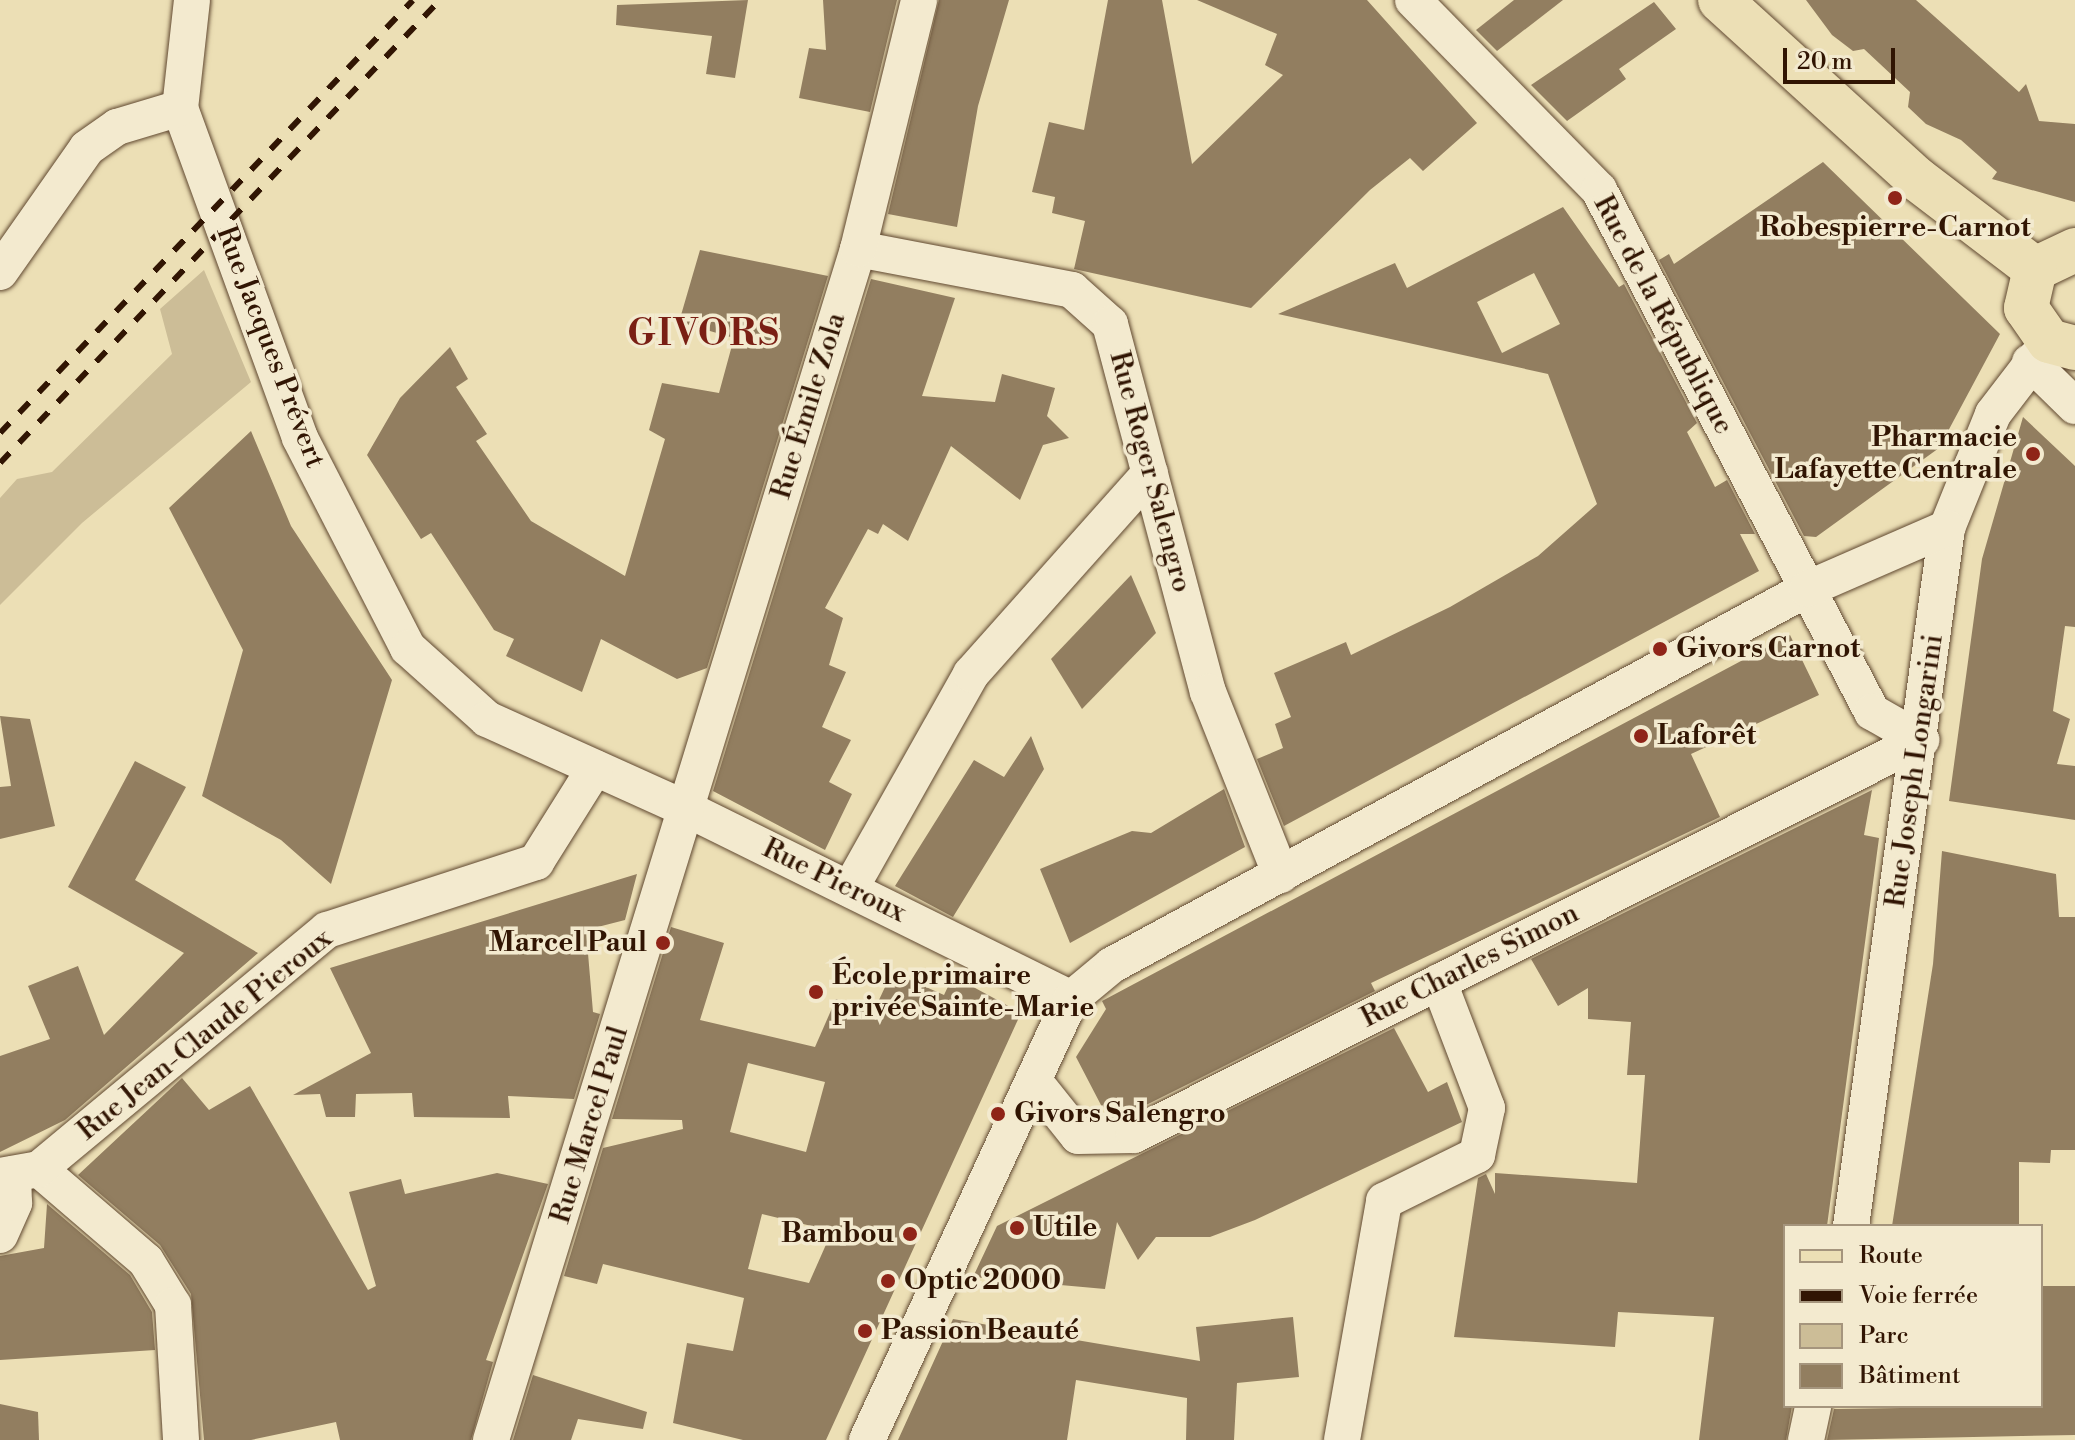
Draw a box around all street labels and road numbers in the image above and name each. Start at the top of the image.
street label: Rue de la République [1586,190,1740,440]
street label: Rue Jacques Prévert [208,221,332,473]
street label: Rue Émile Zola [765,309,853,503]
street label: Rue Roger Salengro [1102,348,1198,596]
street label: Rue Joseph Longarini [1879,632,1951,910]
street label: Rue Pieroux [757,832,911,930]
street label: Rue Charles Simon [1356,897,1584,1035]
street label: Rue Jean-Claude Pieroux [71,922,339,1148]
street label: Rue Marcel Paul [544,1022,636,1228]

